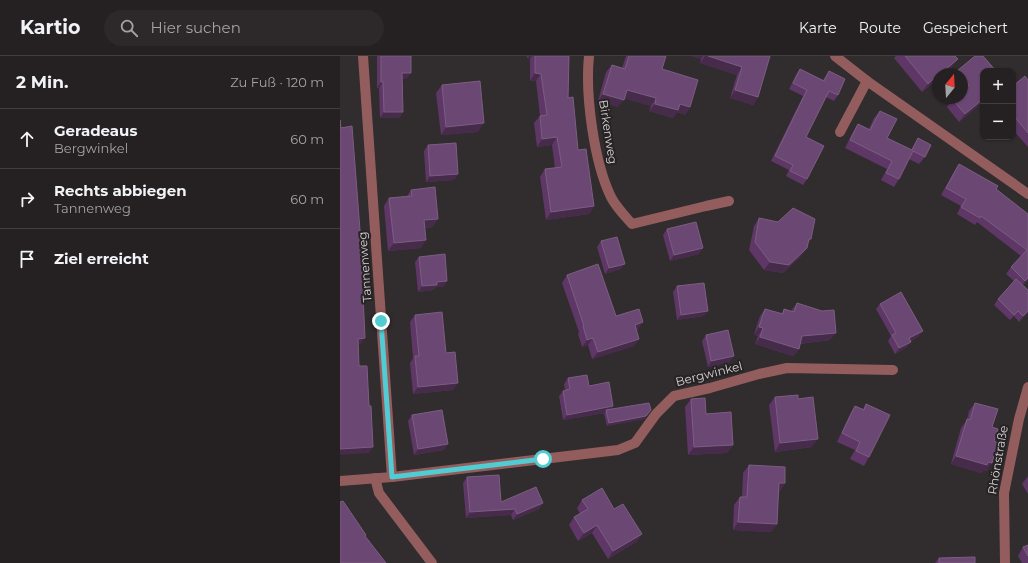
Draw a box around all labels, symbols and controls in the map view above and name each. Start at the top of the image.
search box [104,10,384,46]
text: Kartio [20,16,80,39]
icon: search [118,17,140,39]
text: Hier suchen [150,18,241,37]
text: Karte [799,19,837,37]
text: Route [859,19,901,37]
text: Gespeichert [923,19,1008,37]
north arrow [932,68,968,104]
map controls [980,68,1016,140]
button: + [980,68,1016,104]
text: 2 Min. [16,72,68,92]
text: Zu Fuß · 120 m [230,74,324,90]
street label: Birkenweg [596,99,621,165]
button: − [980,104,1016,140]
text: Geradeaus [54,121,137,140]
icon: ahead [16,128,38,150]
text: 60 m [290,131,324,147]
text: Bergwinkel [54,140,128,156]
text: Rechts abbiegen [54,181,187,200]
icon: right [16,188,38,210]
text: 60 m [290,191,324,207]
text: Tannenweg [54,200,131,216]
street label: Tannenweg [355,231,374,303]
icon: arrive [16,248,38,270]
text: Ziel erreicht [54,249,149,268]
route end [372,312,390,330]
street label: Bergwinkel [674,358,744,389]
street label: Rhönstraße [984,424,1011,496]
route start [534,450,552,468]

